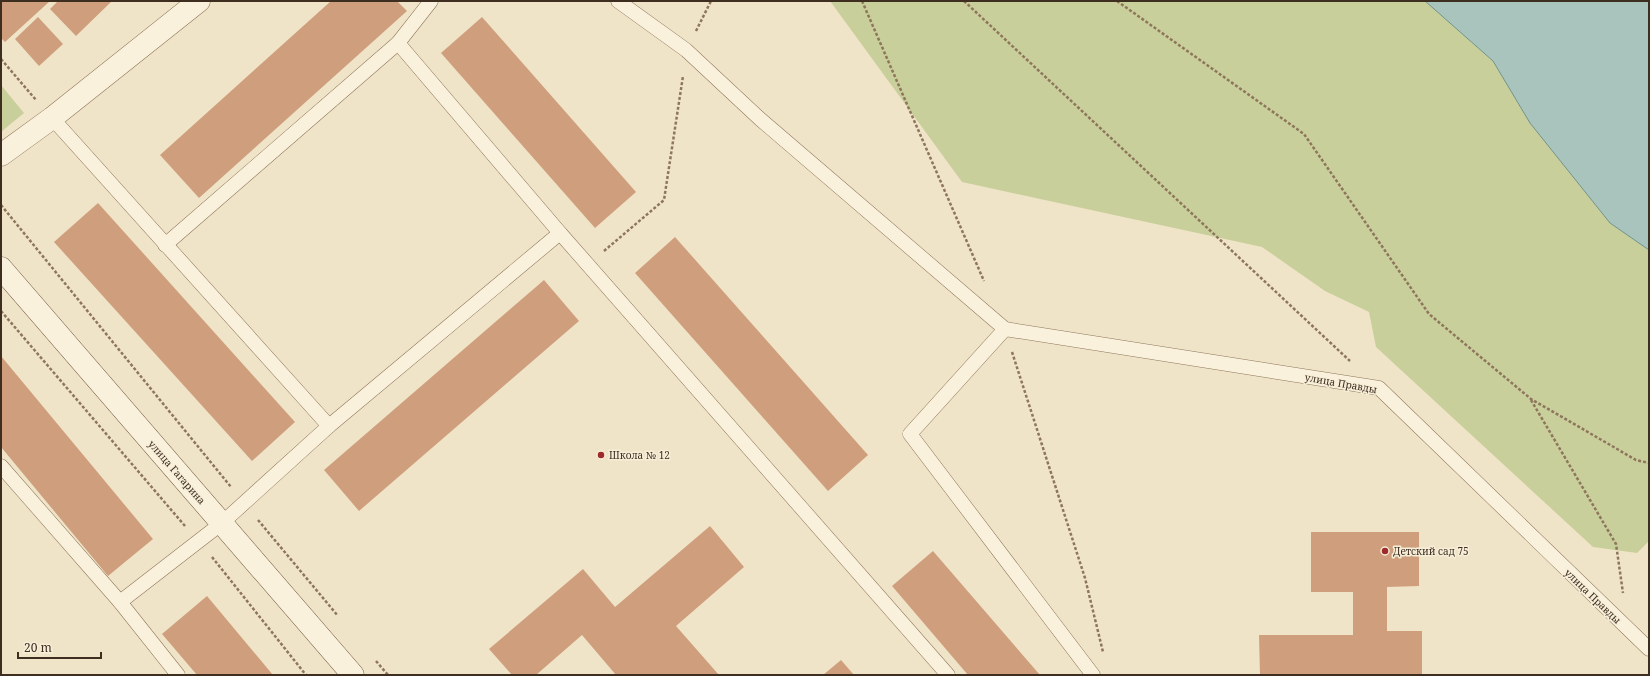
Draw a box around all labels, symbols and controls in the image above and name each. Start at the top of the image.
street label: улица Правды [1304,370,1378,396]
street label: улица Гагарина [145,437,209,507]
place label: Школа № 12 [609,448,670,462]
marker: Школа № 12 [596,450,606,460]
place label: Детский сад 75 [1393,544,1469,558]
marker: Детский сад 75 [1380,546,1390,556]
street label: улица Правды [1562,566,1624,626]
scale bar [18,634,101,660]
text: 20 m [24,639,52,656]

